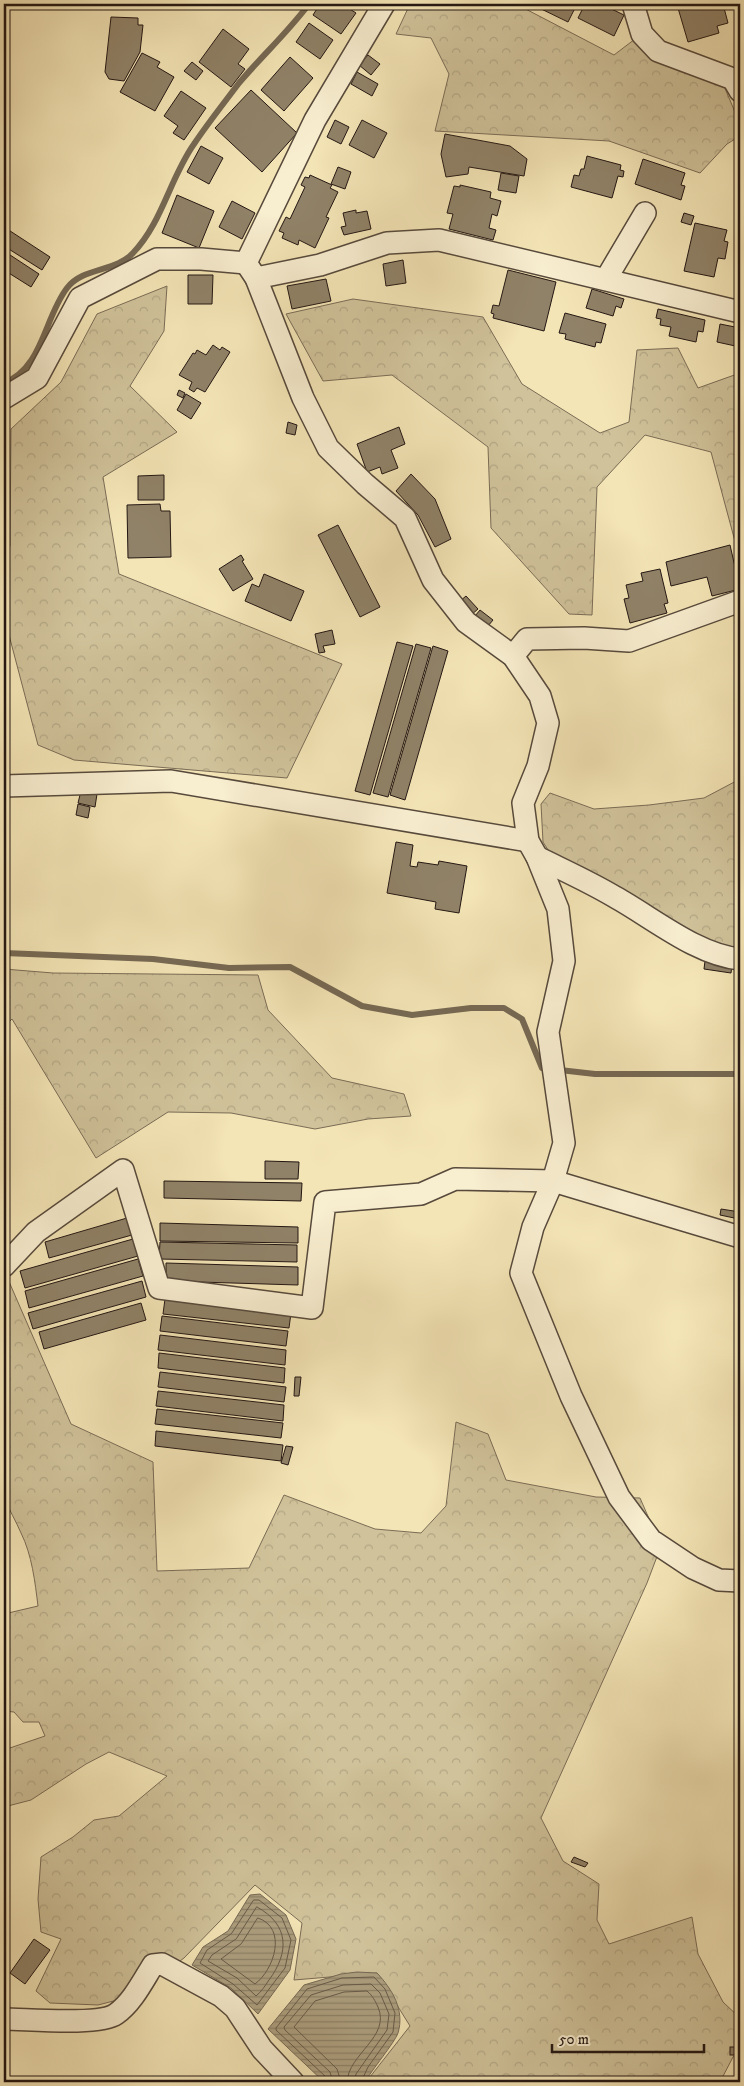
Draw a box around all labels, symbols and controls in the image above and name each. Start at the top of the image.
scale bar [552,2021,704,2053]
text: 50 m [559,2030,589,2049]

